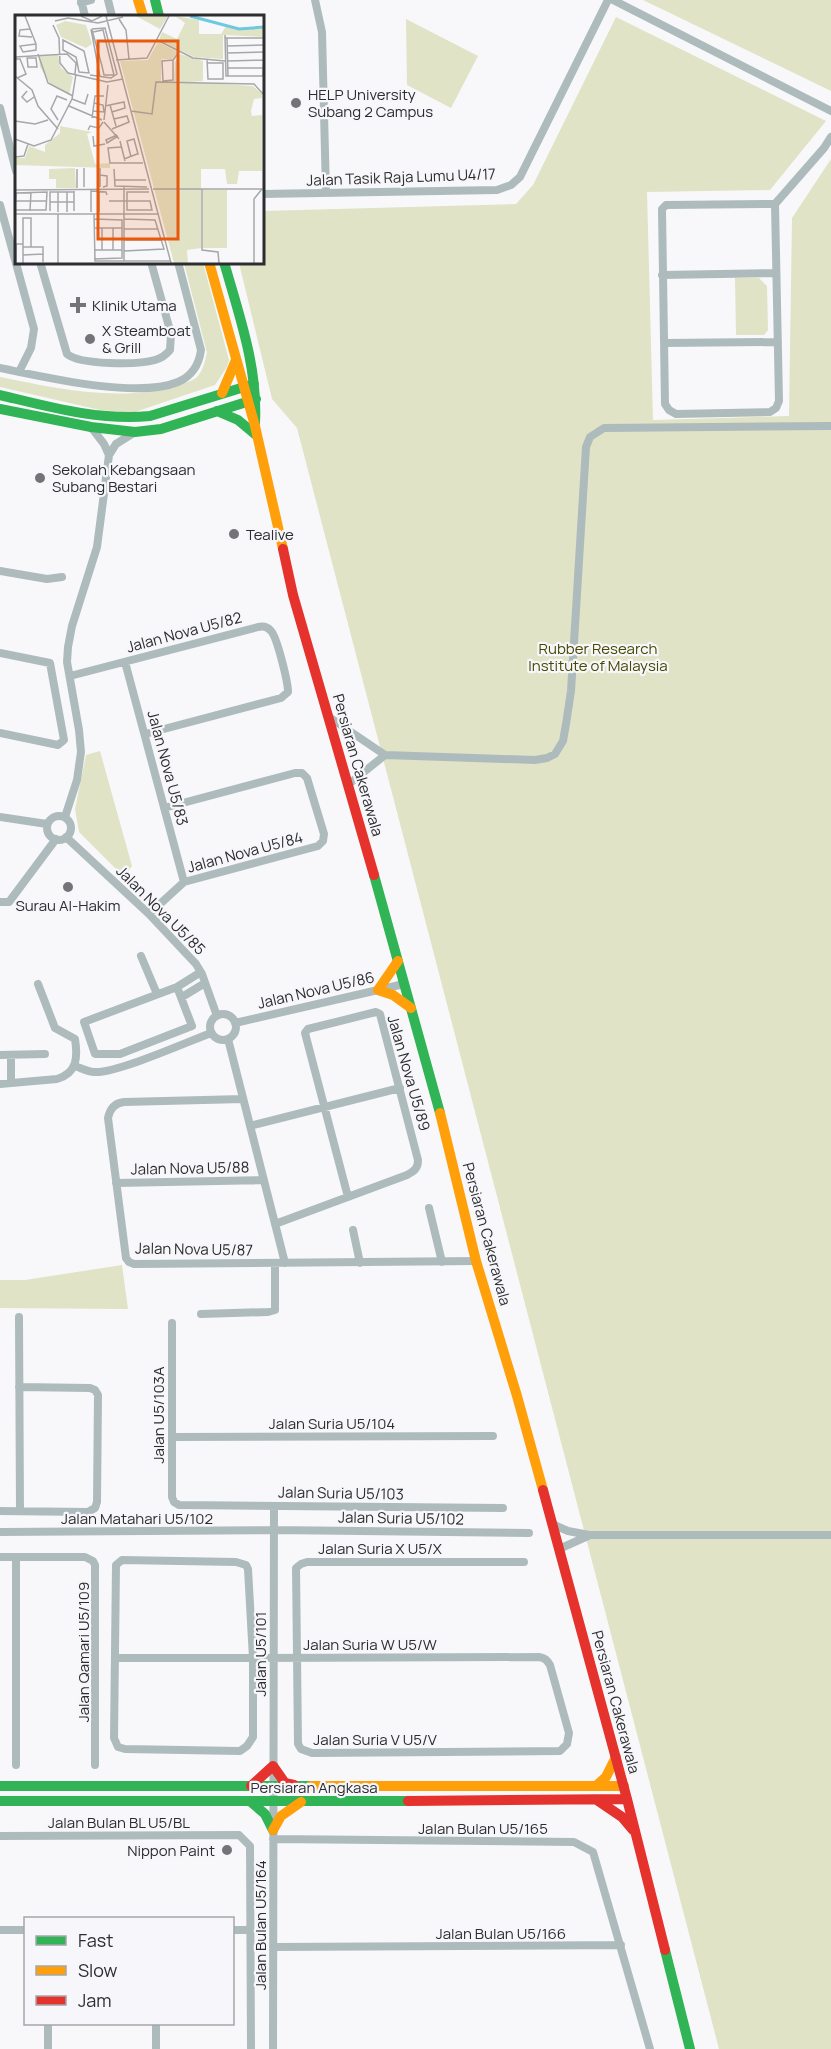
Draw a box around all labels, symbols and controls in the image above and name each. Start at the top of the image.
inset map [15,15,264,264]
place label: HELP University Subang 2 Campus [308,84,433,122]
marker: HELP University Subang 2 Campus [289,96,303,110]
street label: Jalan Tasik Raja Lumu U4/17 [306,163,496,191]
place label: Klinik Utama [92,295,177,316]
marker: Klinik Utama [69,296,87,314]
place label: X Steamboat & Grill [102,320,191,358]
marker: X Steamboat & Grill [83,332,97,346]
place label: Sekolah Kebangsaan Subang Bestari [52,459,196,497]
marker: Sekolah Kebangsaan Subang Bestari [33,471,47,485]
place label: Tealive [246,524,294,545]
marker: Tealive [227,527,241,541]
street label: Jalan Nova U5/82 [124,607,244,657]
park label: Rubber Research Institute of Malaysia [528,638,668,676]
street label: Persiaran Cakerawala [328,691,388,839]
street label: Jalan Nova U5/83 [143,708,193,828]
street label: Jalan Nova U5/84 [185,826,305,878]
street label: Jalan Nova U5/85 [112,861,210,959]
marker: Surau Al-Hakim [61,880,75,894]
place label: Surau Al-Hakim [15,895,121,916]
street label: Jalan Nova U5/86 [255,966,377,1014]
street label: Jalan Nova U5/89 [382,1013,436,1133]
street label: Jalan Nova U5/88 [130,1156,250,1180]
street label: Persiaran Cakerawala [458,1160,516,1308]
street label: Jalan Nova U5/87 [135,1237,253,1261]
street label: Jalan U5/103A [148,1366,169,1463]
street label: Jalan Suria U5/104 [269,1413,395,1434]
street label: Jalan Suria U5/103 [278,1481,404,1505]
street label: Jalan Suria U5/102 [338,1506,464,1530]
street label: Jalan Matahari U5/102 [61,1508,213,1529]
street label: Jalan Suria X U5/X [318,1538,442,1559]
street label: Jalan Qamari U5/109 [73,1582,94,1722]
street label: Jalan U5/101 [250,1612,271,1696]
street label: Persiaran Cakerawala [587,1628,645,1776]
street label: Jalan Suria W U5/W [303,1634,437,1655]
street label: Jalan Suria V U5/V [313,1729,437,1750]
street label: Persiaran Angkasa [250,1777,378,1798]
street label: Jalan Bulan BL U5/BL [48,1812,190,1833]
street label: Jalan Bulan U5/165 [418,1818,548,1839]
place label: Nippon Paint [127,1840,215,1861]
marker: Nippon Paint [220,1843,234,1857]
street label: Jalan Bulan U5/164 [250,1860,271,1990]
legend [24,1917,234,2025]
street label: Jalan Bulan U5/166 [436,1923,566,1944]
text: Fast [78,1928,113,1952]
text: Slow [78,1958,118,1982]
text: Jam [78,1988,112,2012]

